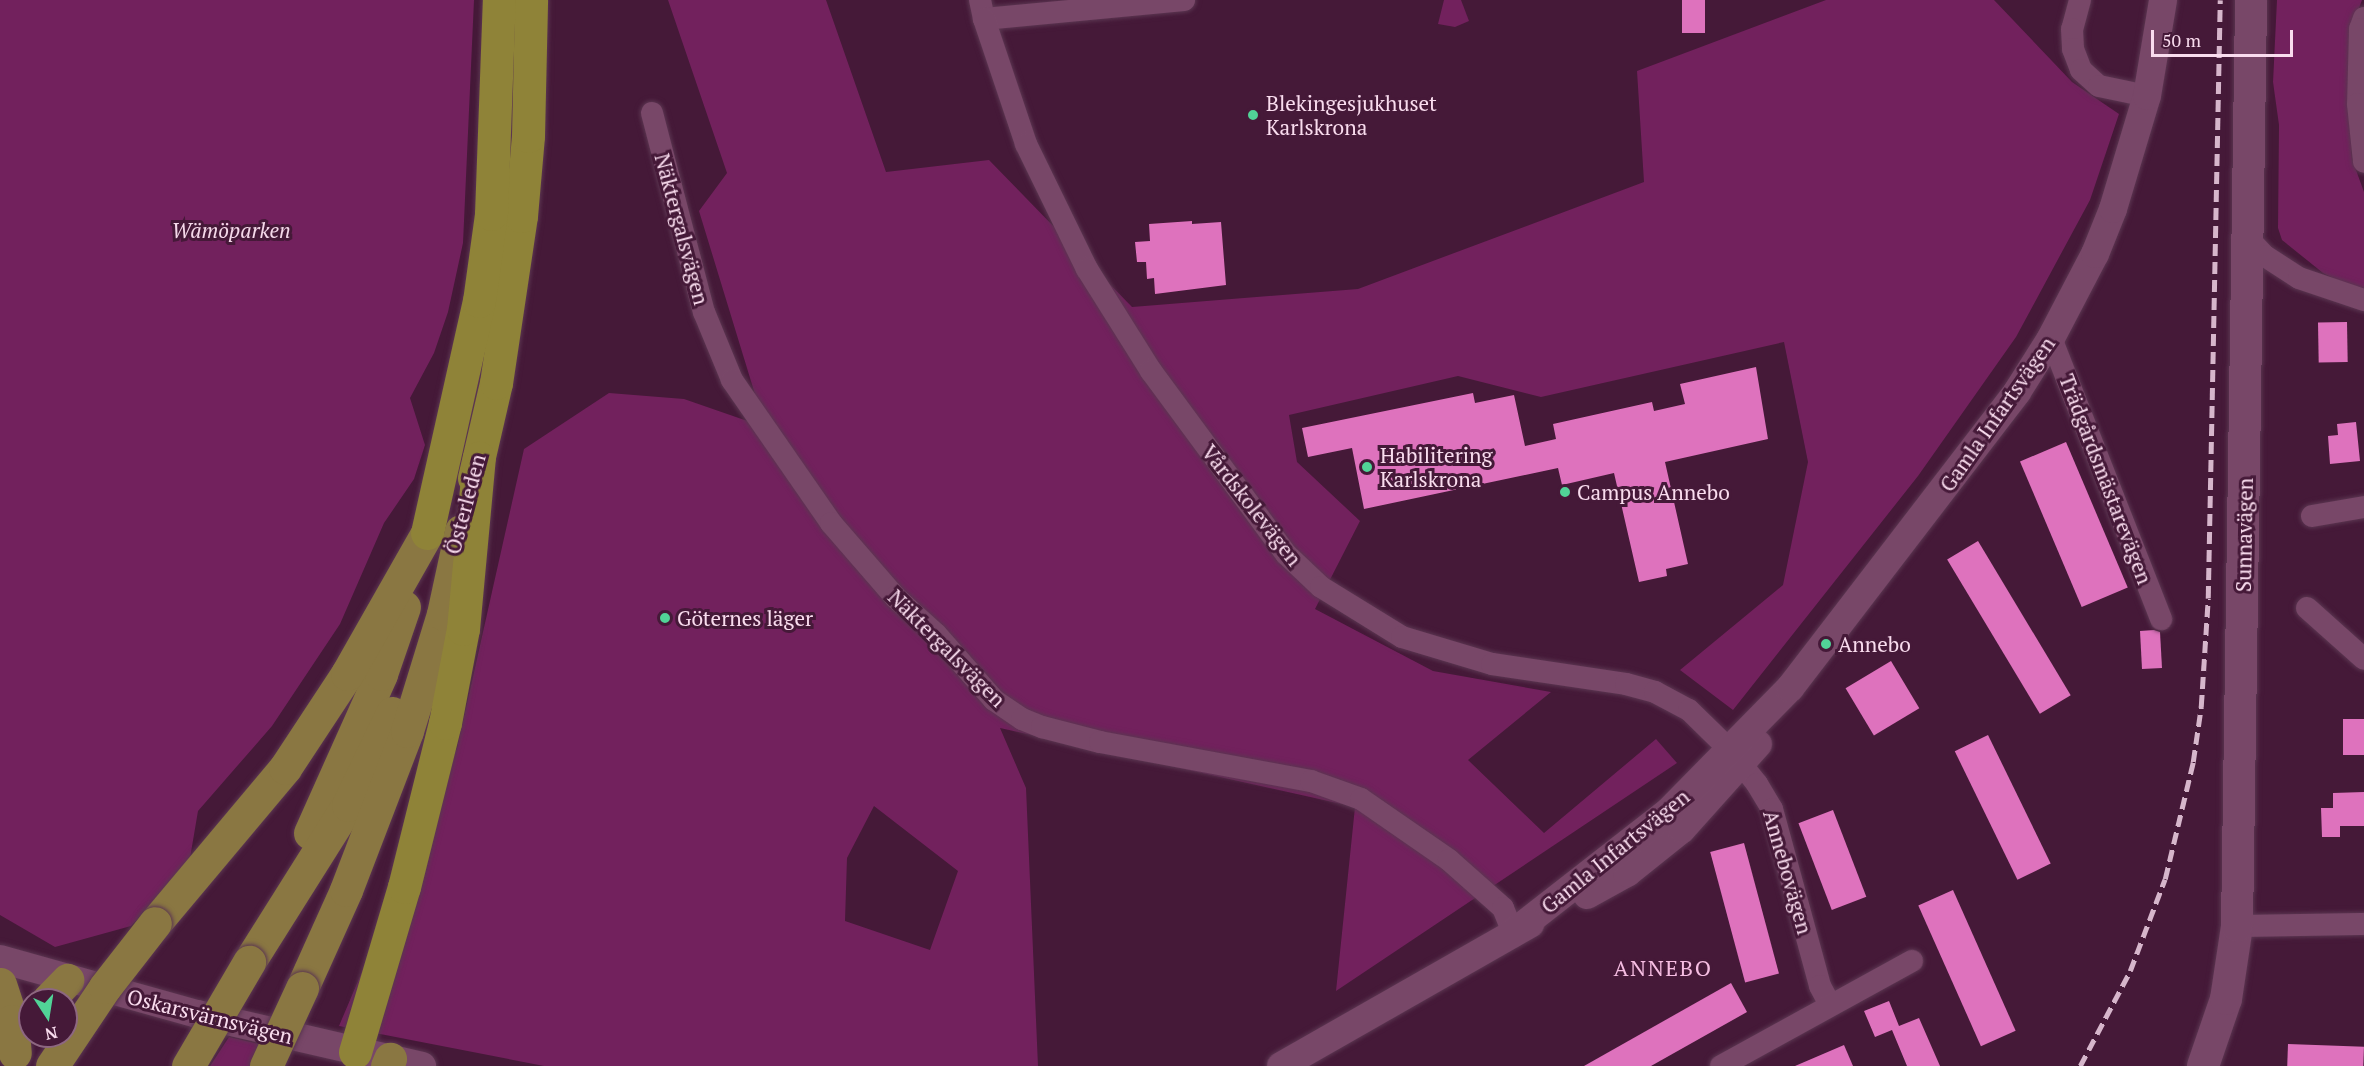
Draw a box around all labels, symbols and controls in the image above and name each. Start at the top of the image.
scale bar [2154,18,2296,56]
text: 50 m [2162,28,2201,52]
place label: Blekingesjukhuset Karlskrona [1266,90,1437,140]
marker: Blekingesjukhuset Karlskrona [1244,106,1262,124]
street label: Näktergalsvägen [650,151,714,307]
park label: Wämöparken [171,217,291,243]
street label: Gamla Infartsvägen [1934,332,2060,496]
street label: Trädgårdsmästarevägen [2054,370,2158,588]
street label: Vårdskolevägen [1197,439,1307,571]
place label: Habilitering Karlskrona [1380,442,1493,492]
street label: Österleden [440,451,490,557]
marker: Habilitering Karlskrona [1358,458,1376,476]
street label: Sunnavägen [2230,478,2258,592]
place label: Campus Annebo [1577,479,1730,505]
marker: Campus Annebo [1558,485,1572,499]
street label: Näktergalsvägen [883,584,1011,712]
place label: Göternes läger [677,605,813,631]
marker: Göternes läger [658,611,672,625]
place label: Annebo [1838,631,1911,657]
marker: Annebo [1819,637,1833,651]
street label: Gamla Infartsvägen [1536,784,1694,918]
street label: Annebovägen [1758,807,1818,937]
district label: ANNEBO [1614,955,1712,981]
street label: Oskarsvärnsvägen [125,983,295,1049]
north arrow [18,988,78,1048]
text: N [43,1022,60,1046]

